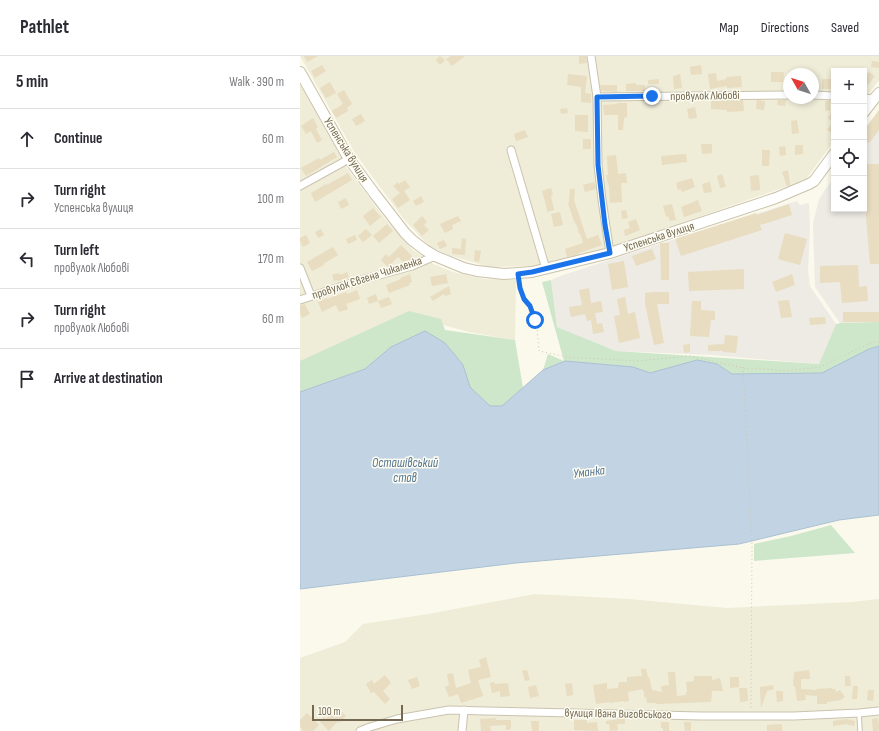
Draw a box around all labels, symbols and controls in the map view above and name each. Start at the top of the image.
text: Pathlet [20,16,69,39]
text: Map [719,19,739,36]
text: Directions [761,19,809,36]
text: Saved [831,19,859,36]
north arrow [783,68,819,104]
map controls [831,68,867,212]
button: + [831,68,867,104]
text: 5 min [16,72,48,92]
text: Walk · 390 m [229,74,284,90]
route end [643,87,661,105]
street label: провулок Любові [670,88,740,104]
button: − [831,104,867,140]
street label: Успенська вулиця [320,115,372,185]
icon: ahead [16,128,38,150]
text: Continue [54,129,103,148]
text: 60 m [262,131,284,147]
button: locate [831,140,867,176]
button: layers [831,176,867,212]
text: Turn right [54,181,106,200]
icon: right [16,188,38,210]
text: 100 m [257,191,284,207]
text: Успенська вулиця [54,200,133,216]
street label: Успенська вулиця [622,218,696,255]
text: Turn left [54,241,99,260]
icon: left [16,248,38,270]
text: 170 m [258,251,284,267]
street label: провулок Євгена Чикаленка [310,253,424,303]
text: провулок Любові [54,260,129,276]
text: Turn right [54,301,106,320]
icon: right [16,308,38,330]
text: 60 m [262,311,284,327]
route start [526,311,544,329]
text: провулок Любові [54,320,129,336]
icon: arrive [16,368,38,390]
text: Arrive at destination [54,369,163,388]
water label: Осташівський став [372,455,439,486]
water label: Уманка [572,462,606,482]
scale bar [312,703,403,722]
text: 100 m [318,705,340,718]
street label: вулиця Івана Виговського [564,706,672,722]

